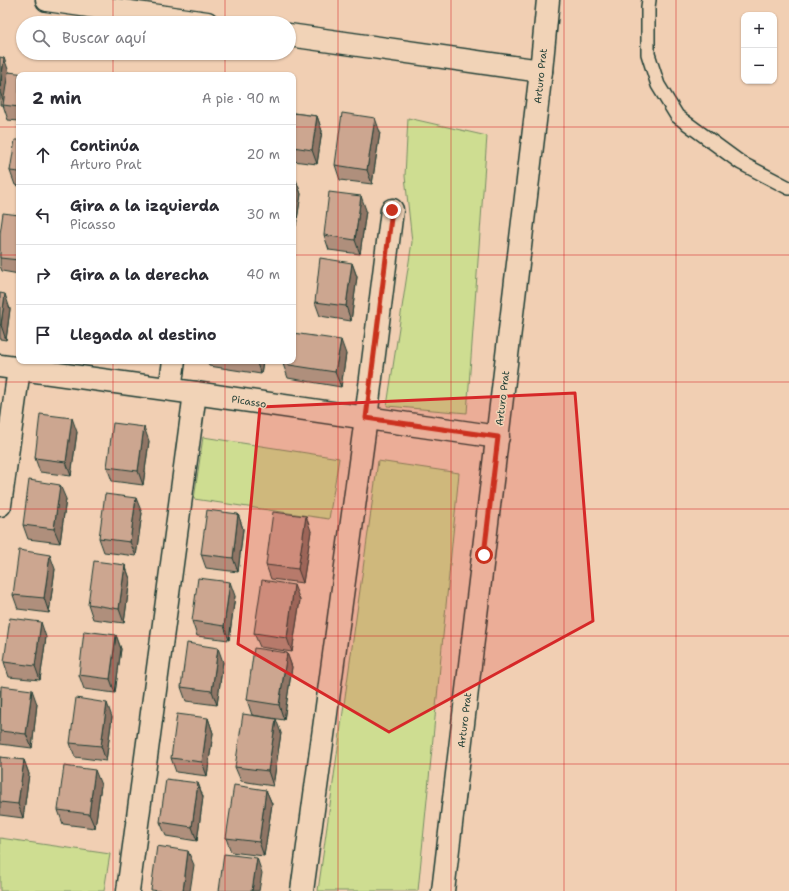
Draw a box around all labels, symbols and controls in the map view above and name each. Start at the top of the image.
map controls [741,12,777,84]
button: + [741,12,777,48]
search box [16,16,296,60]
icon: search [30,27,52,49]
text: Buscar aquí [62,28,146,48]
street label: Arturo Prat [531,48,550,104]
button: − [741,48,777,84]
text: 2 min [32,87,82,109]
text: A pie · 90 m [202,90,280,107]
text: Continúa [70,136,139,156]
icon: ahead [32,144,54,166]
text: 20 m [247,146,280,163]
text: Arturo Prat [70,156,142,173]
text: Gira a la izquierda [70,196,219,216]
route end [383,201,401,219]
icon: left [32,204,54,226]
text: 30 m [246,206,280,223]
text: Picasso [70,216,116,233]
icon: right [32,264,54,286]
text: Gira a la derecha [70,265,209,285]
text: 40 m [246,266,280,283]
icon: arrive [32,324,54,346]
text: Llegada al destino [70,325,217,345]
street label: Arturo Prat [493,370,512,426]
street label: Picasso [231,392,267,411]
route start [475,546,493,564]
street label: Arturo Prat [455,692,474,748]

